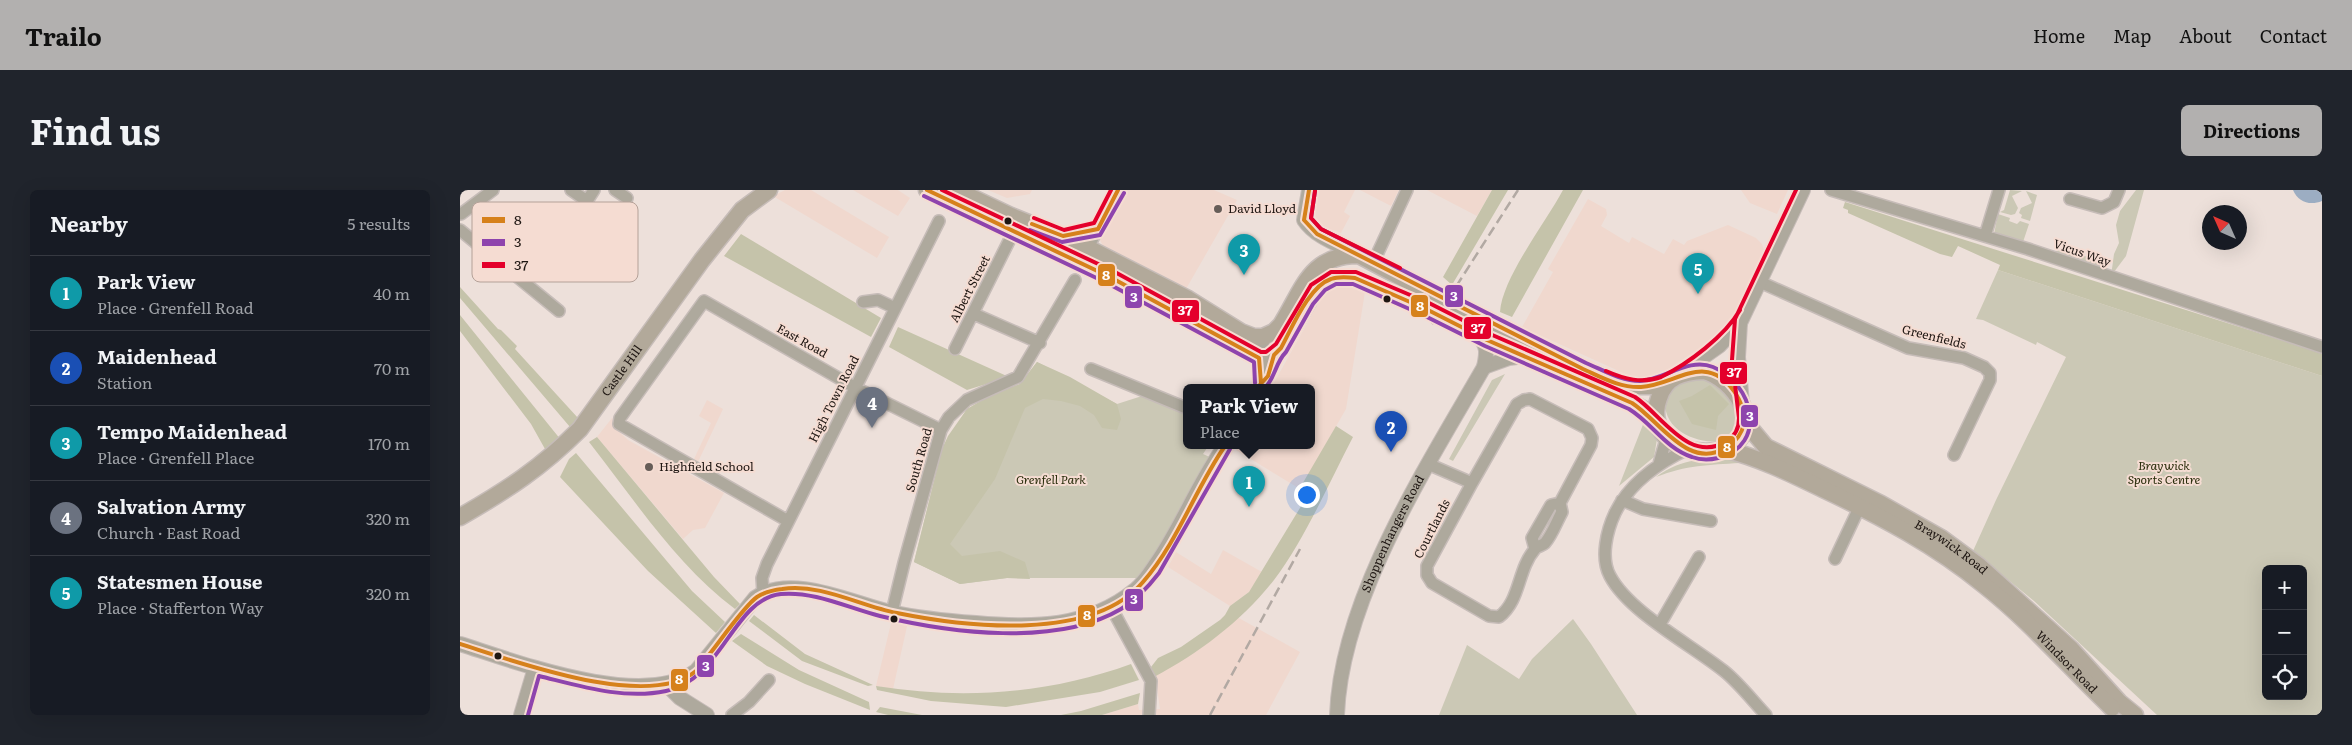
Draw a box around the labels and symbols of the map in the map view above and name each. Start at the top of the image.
place label: David Lloyd [1228,199,1297,217]
legend [472,202,638,282]
marker: David Lloyd [1212,203,1224,215]
north arrow [2202,205,2247,250]
text: 8 [514,209,522,229]
unlabelled marker [1003,216,1013,226]
text: 3 [514,231,522,251]
pin: 3 [1228,234,1260,275]
street label: Vicus Way [2051,234,2114,270]
street label: Albert Street [944,252,994,325]
pin: 5 [1682,253,1714,294]
text: 37 [514,254,528,274]
line badge: 8 [1097,263,1116,287]
text: 8 [1102,264,1110,284]
line badge: 3 [1444,284,1464,308]
line badge: 3 [1124,285,1143,309]
text: 3 [1450,285,1458,305]
text: 3 [1130,286,1138,306]
unlabelled marker [1382,294,1392,304]
line badge: 8 [1410,294,1429,318]
text: 8 [1416,295,1424,315]
line badge: 37 [1171,299,1200,323]
text: 37 [1177,299,1193,319]
line badge: 37 [1463,316,1492,340]
text: 37 [1470,317,1486,337]
street label: East Road [774,319,832,362]
street label: Greenfields [1900,319,1969,353]
street label: Castle Hill [596,341,646,400]
street label: High Town Road [803,351,863,445]
line badge: 37 [1719,361,1748,385]
text: 37 [1726,361,1742,381]
pin: 4 [856,387,888,428]
line badge: 3 [1740,404,1759,428]
text: 3 [1746,405,1754,425]
pin: 2 [1375,411,1407,452]
street label: South Road [900,425,936,494]
line badge: 8 [1717,435,1736,459]
text: 8 [1723,436,1731,456]
park label: Braywick Sports Centre [2128,456,2201,488]
place label: Highfield School [659,457,754,475]
marker: Highfield School [643,461,655,473]
pin: 1 [1233,466,1265,507]
park label: Grenfell Park [1016,470,1086,488]
street label: Shoppenhangers Road [1356,471,1428,595]
your location [1294,482,1320,508]
street label: Courtlands [1408,495,1454,561]
street label: Braywick Road [1912,515,1993,578]
line badge: 3 [1124,588,1144,612]
text: 3 [1130,588,1138,608]
line badge: 8 [1077,604,1096,628]
text: 8 [1083,604,1091,624]
unlabelled marker [889,614,899,624]
street label: Windsor Road [2032,626,2103,698]
unlabelled marker [493,651,503,661]
line badge: 3 [696,654,715,678]
text: 3 [702,655,710,675]
line badge: 8 [670,668,689,692]
text: 8 [675,668,683,688]

